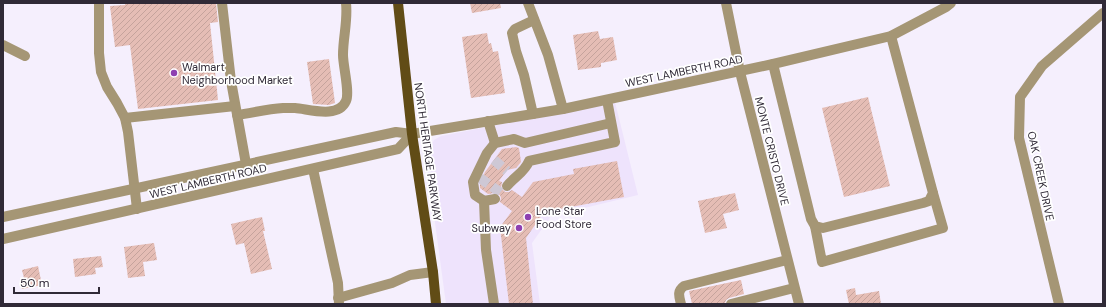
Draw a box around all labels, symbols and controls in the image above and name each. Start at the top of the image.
street label: WEST LAMBERTH ROAD [624,52,744,90]
place label: Walmart Neighborhood Market [182,60,292,87]
marker: Walmart Neighborhood Market [169,68,179,78]
street label: NORTH HERITAGE PARKWAY [411,82,445,223]
street label: MONTE CRISTO DRIVE [752,95,792,207]
street label: OAK CREEK DRIVE [1025,130,1057,222]
street label: WEST LAMBERTH ROAD [148,161,268,201]
place label: Lone Star Food Store [536,204,592,231]
marker: Lone Star Food Store [523,212,533,222]
place label: Subway [472,221,511,235]
marker: Subway [514,223,524,233]
scale bar [14,269,99,295]
text: 50 m [20,275,49,291]

